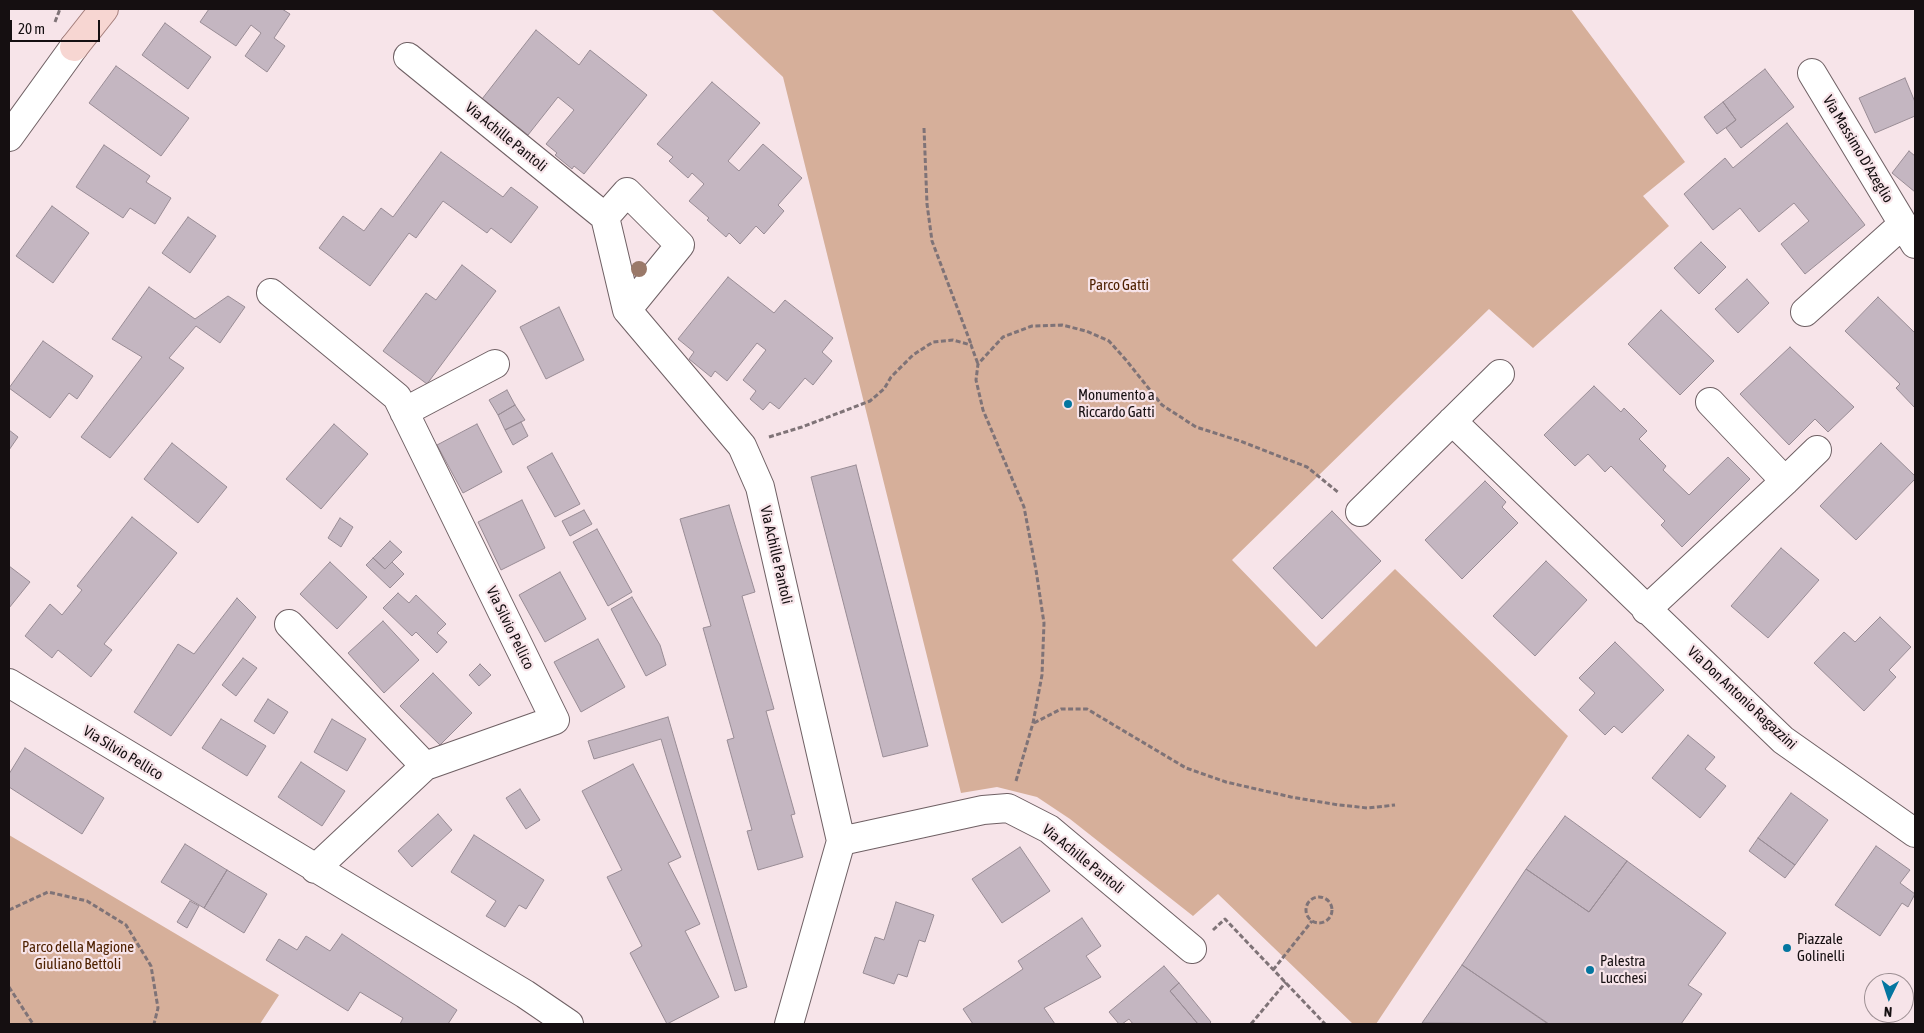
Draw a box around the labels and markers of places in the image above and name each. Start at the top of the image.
place label: Monumento a Riccardo Gatti [1078,386,1155,421]
marker: Monumento a Riccardo Gatti [1062,398,1074,410]
place label: Piazzale Golinelli [1797,930,1845,965]
marker: Piazzale Golinelli [1781,942,1793,954]
place label: Palestra Lucchesi [1600,952,1647,987]
marker: Palestra Lucchesi [1584,964,1596,976]

